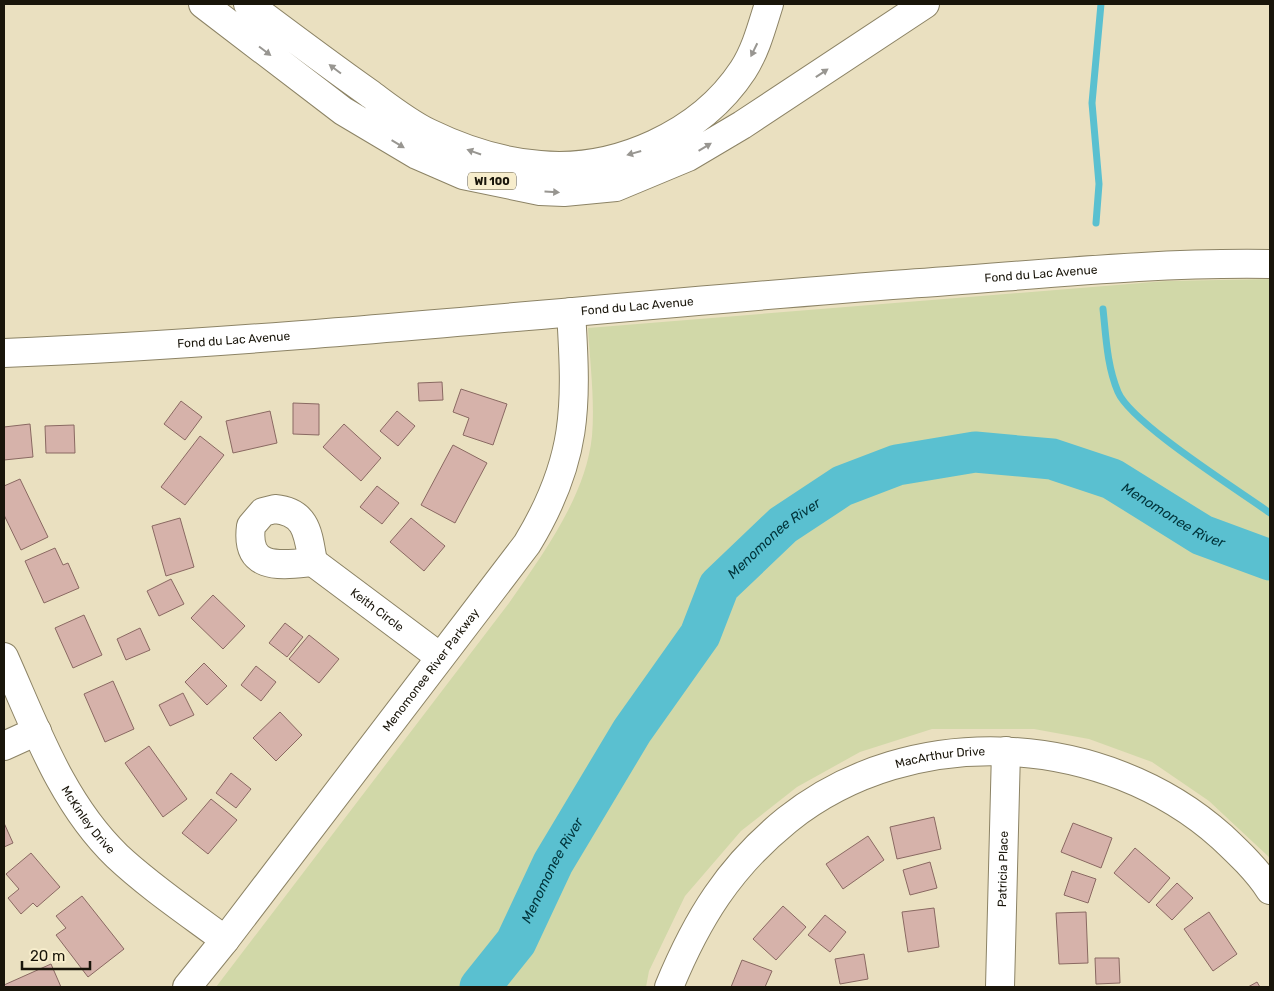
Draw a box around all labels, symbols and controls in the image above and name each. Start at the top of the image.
one-way arrow [749,43,757,57]
one-way arrow [258,46,271,57]
one-way arrow [328,64,342,74]
one-way arrow [815,68,828,77]
one-way arrow [392,140,405,149]
one-way arrow [699,143,712,152]
one-way arrow [466,148,481,156]
one-way arrow [626,149,641,157]
road number: WI 100 [468,172,516,190]
one-way arrow [544,188,560,196]
street label: Fond du Lac Avenue [984,263,1098,285]
street label: Fond du Lac Avenue [580,294,694,318]
street label: Fond du Lac Avenue [177,329,291,351]
water label: Menomonee River [1119,479,1228,551]
water label: Menomonee River [724,494,824,582]
street label: Keith Circle [348,585,407,635]
street label: Menomonee River Parkway [380,606,482,734]
street label: MacArthur Drive [894,744,986,771]
street label: McKinley Drive [58,783,118,857]
water label: Menomonee River [518,814,587,926]
street label: Patricia Place [995,831,1011,907]
scale bar [22,938,90,970]
text: 20 m [30,947,65,965]

